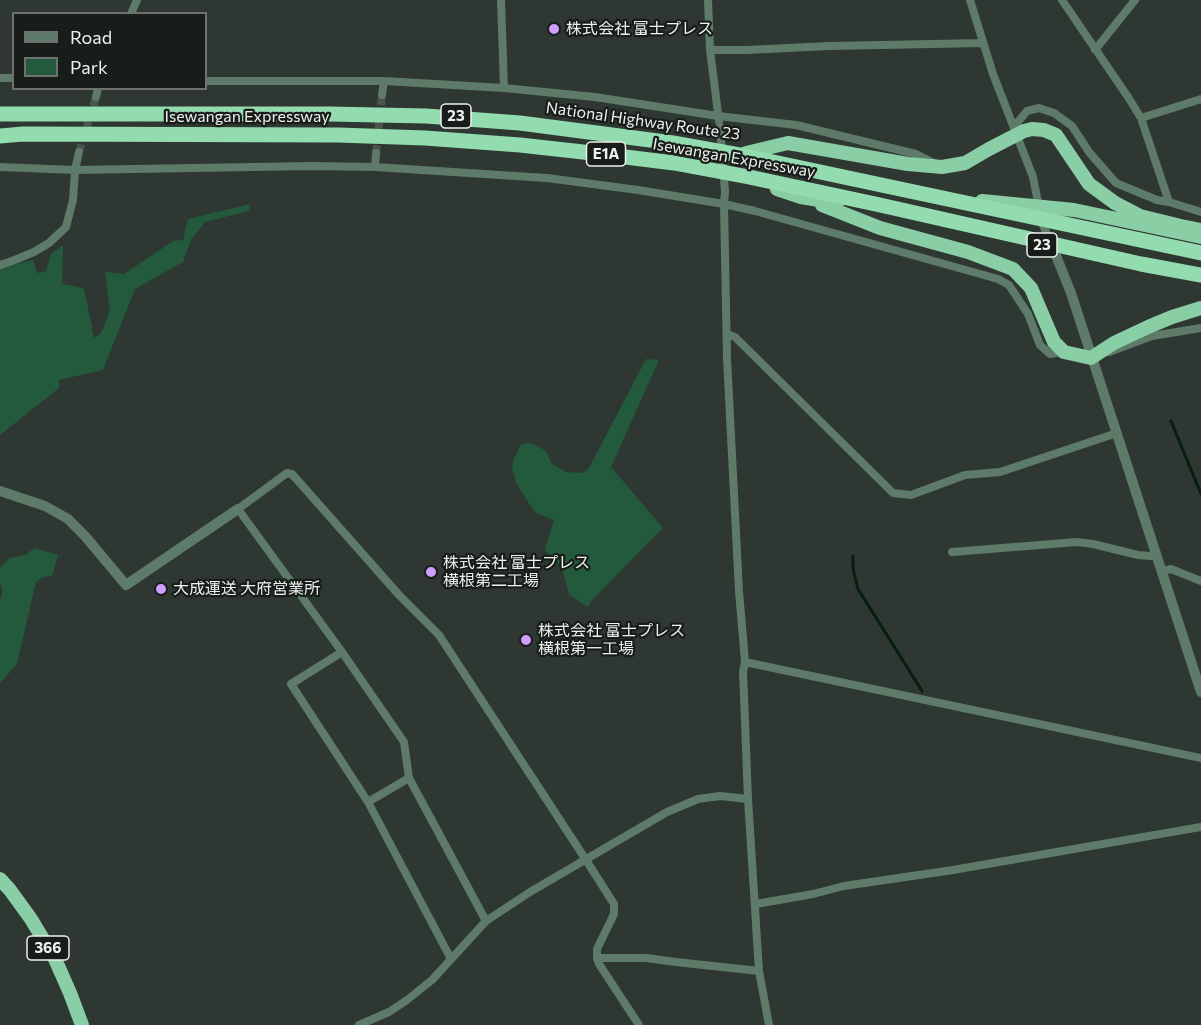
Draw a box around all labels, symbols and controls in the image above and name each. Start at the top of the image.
legend [12,12,207,90]
place label: 株式会社 富士プレス [566,19,713,39]
marker: 株式会社 富士プレス [547,22,561,36]
text: Road [70,26,112,48]
text: Park [70,56,108,78]
street label: National Highway Route 23 [545,98,741,144]
road number: 23 [441,104,471,128]
street label: Isewangan Expressway [165,107,329,127]
street label: Isewangan Expressway [651,134,817,182]
road number: E1A [586,142,626,166]
road number: 23 [1027,233,1057,257]
place label: 株式会社 富士プレス 横根第二工場 [443,553,590,591]
marker: 株式会社 富士プレス 横根第二工場 [424,565,438,579]
place label: 大成運送 大府営業所 [173,579,320,599]
marker: 大成運送 大府営業所 [154,582,168,596]
place label: 株式会社 富士プレス 横根第一工場 [538,621,685,659]
marker: 株式会社 富士プレス 横根第一工場 [519,633,533,647]
road number: 366 [27,936,69,960]

